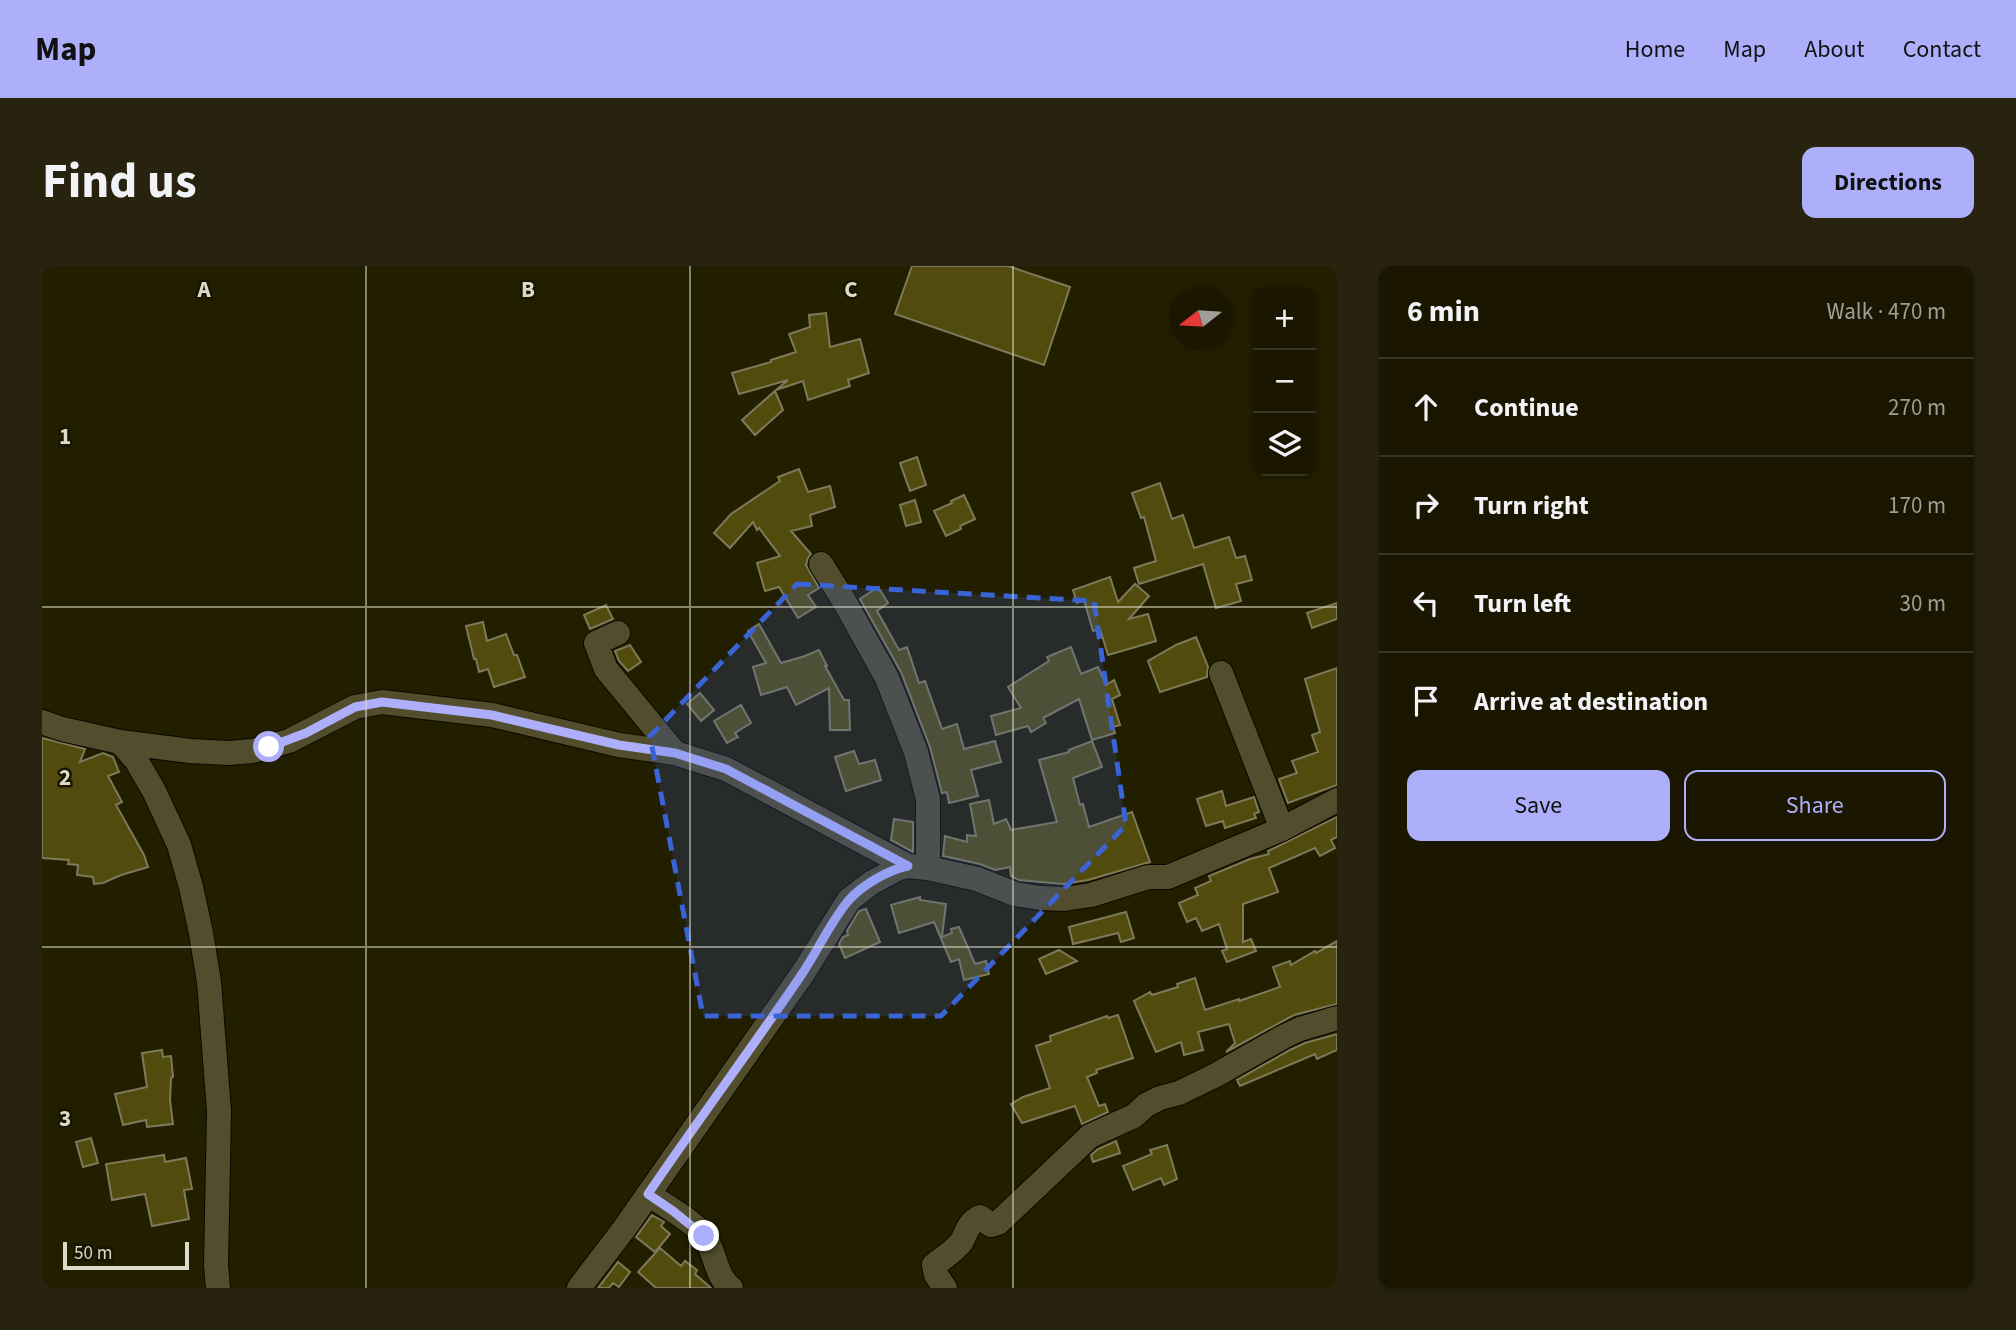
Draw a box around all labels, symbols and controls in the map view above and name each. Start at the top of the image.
text: Map [35,26,96,73]
text: Home [1625,32,1685,67]
text: Map [1723,32,1766,67]
text: About [1804,32,1865,67]
text: Contact [1903,32,1981,67]
text: Find us [42,147,197,217]
button: Directions [1802,147,1974,218]
text: A [196,273,211,306]
text: B [521,273,535,306]
text: C [844,273,858,306]
north arrow [1169,287,1232,350]
map controls [1253,287,1316,476]
button: + [1253,287,1316,350]
text: 6 min [1407,290,1480,333]
text: Walk · 470 m [1827,295,1946,328]
button: − [1253,350,1316,413]
icon: ahead [1407,388,1445,426]
text: Continue [1474,389,1579,426]
text: 270 m [1888,391,1946,424]
button: layers [1253,413,1316,476]
text: 1 [59,420,71,453]
icon: right [1407,486,1445,524]
text: Turn right [1474,487,1589,524]
text: 170 m [1888,489,1946,522]
icon: left [1407,584,1445,622]
text: Turn left [1474,585,1571,622]
text: 30 m [1899,587,1946,620]
icon: arrive [1407,682,1445,720]
text: Arrive at destination [1474,683,1708,720]
route start [253,731,284,762]
text: 2 [59,761,71,794]
button: Save [1407,770,1670,841]
button: Share [1684,770,1946,841]
text: 3 [59,1102,71,1135]
route end [688,1220,719,1251]
scale bar [63,1239,189,1271]
text: 50 m [74,1240,112,1267]

